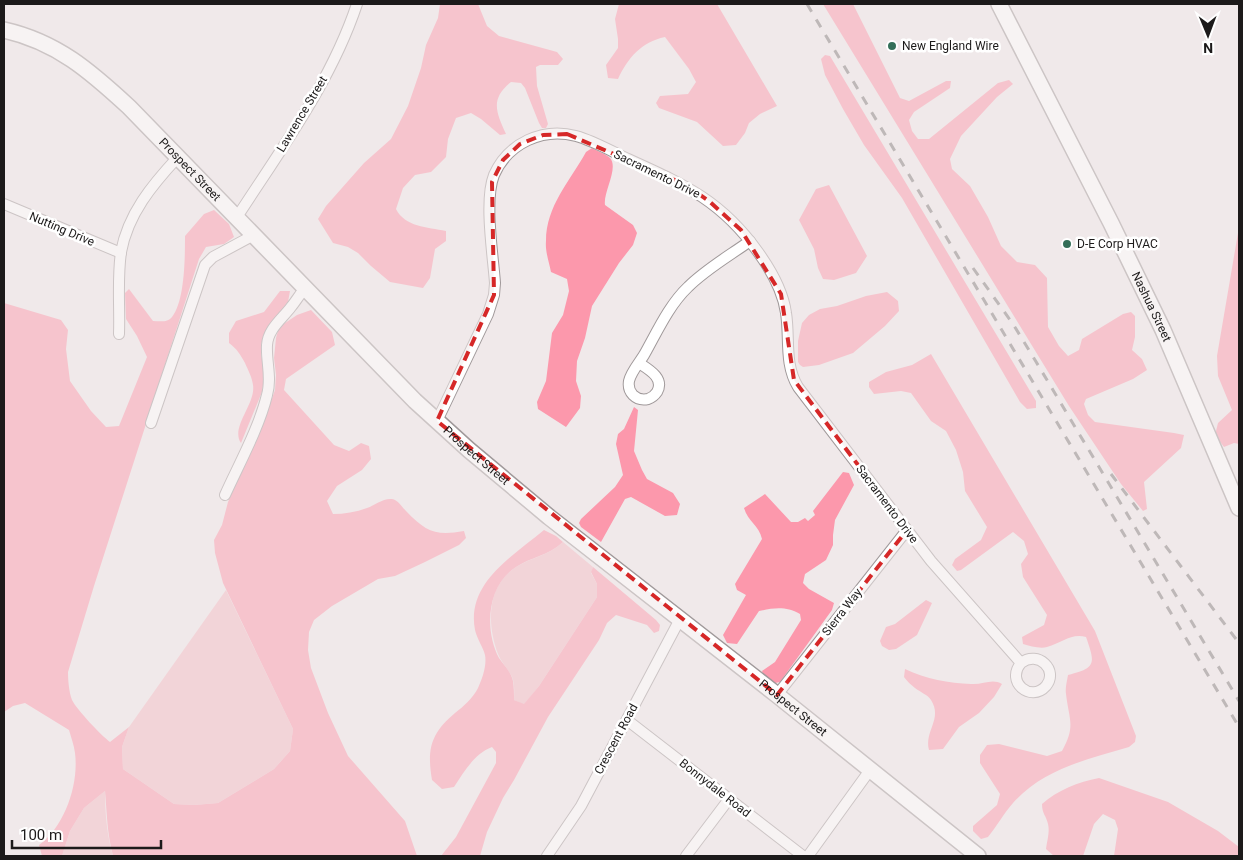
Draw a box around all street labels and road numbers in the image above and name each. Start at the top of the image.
street label: Lawrence Street [274,73,330,155]
street label: Prospect Street [156,135,224,204]
street label: Sacramento Drive [612,147,702,201]
street label: Nutting Drive [27,209,97,249]
street label: Nashua Street [1129,270,1174,344]
street label: Prospect Street [440,423,512,488]
street label: Sacramento Drive [853,462,921,546]
street label: Sierra Way [819,585,865,639]
street label: Prospect Street [756,677,830,739]
street label: Crescent Road [592,701,640,777]
street label: Bonnydale Road [677,756,753,820]

